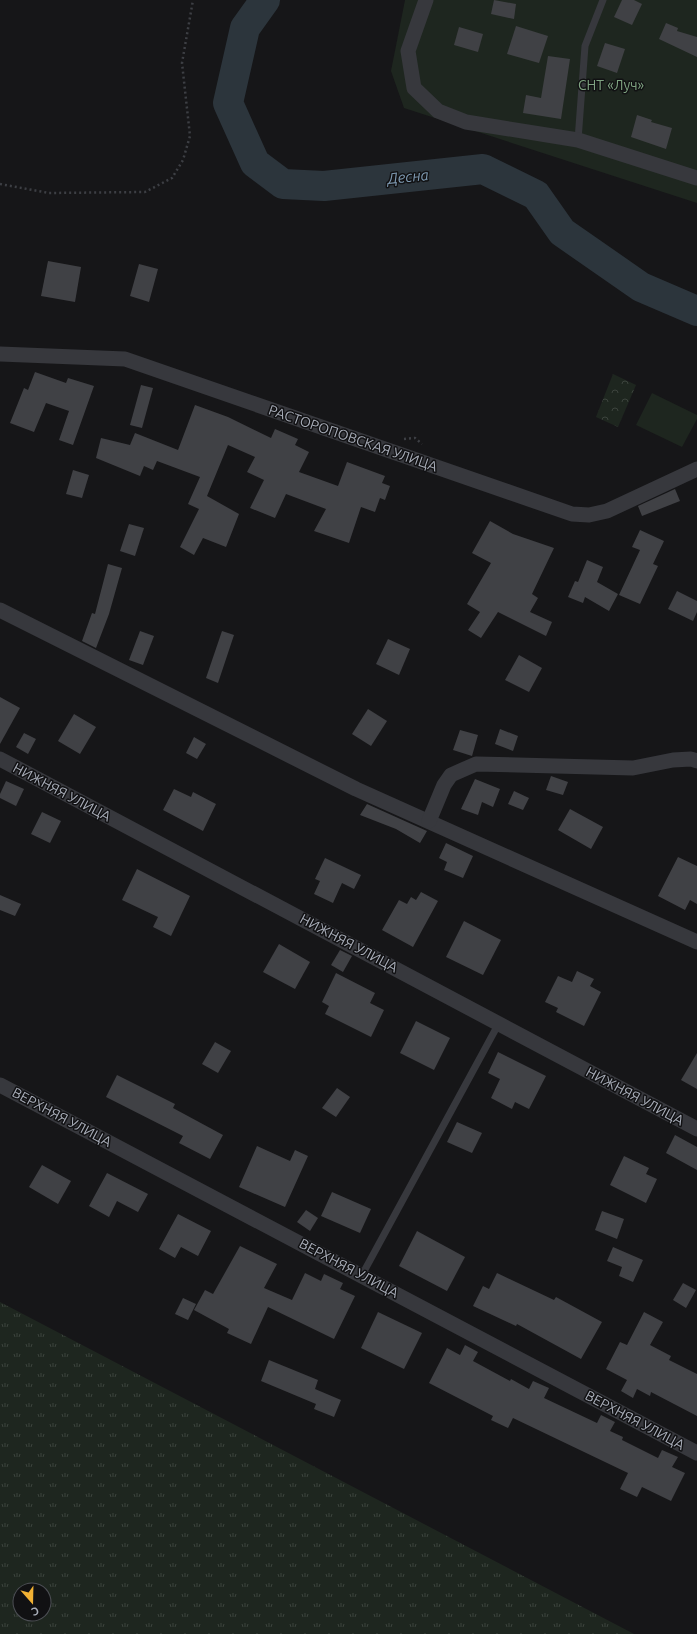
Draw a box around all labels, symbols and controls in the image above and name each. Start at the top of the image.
park label: СНТ «Луч» [578,77,645,93]
water label: Десна [385,166,429,187]
street label: РАСТОРОПОВСКАЯ УЛИЦА [266,402,440,474]
street label: НИЖНЯЯ УЛИЦА [10,759,114,825]
street label: НИЖНЯЯ УЛИЦА [297,910,401,976]
street label: НИЖНЯЯ УЛИЦА [583,1063,687,1129]
street label: ВЕРХНЯЯ УЛИЦА [10,1084,114,1150]
street label: ВЕРХНЯЯ УЛИЦА [297,1235,401,1301]
street label: ВЕРХНЯЯ УЛИЦА [583,1387,687,1453]
north arrow [12,1582,52,1622]
text: С [30,1605,41,1618]

